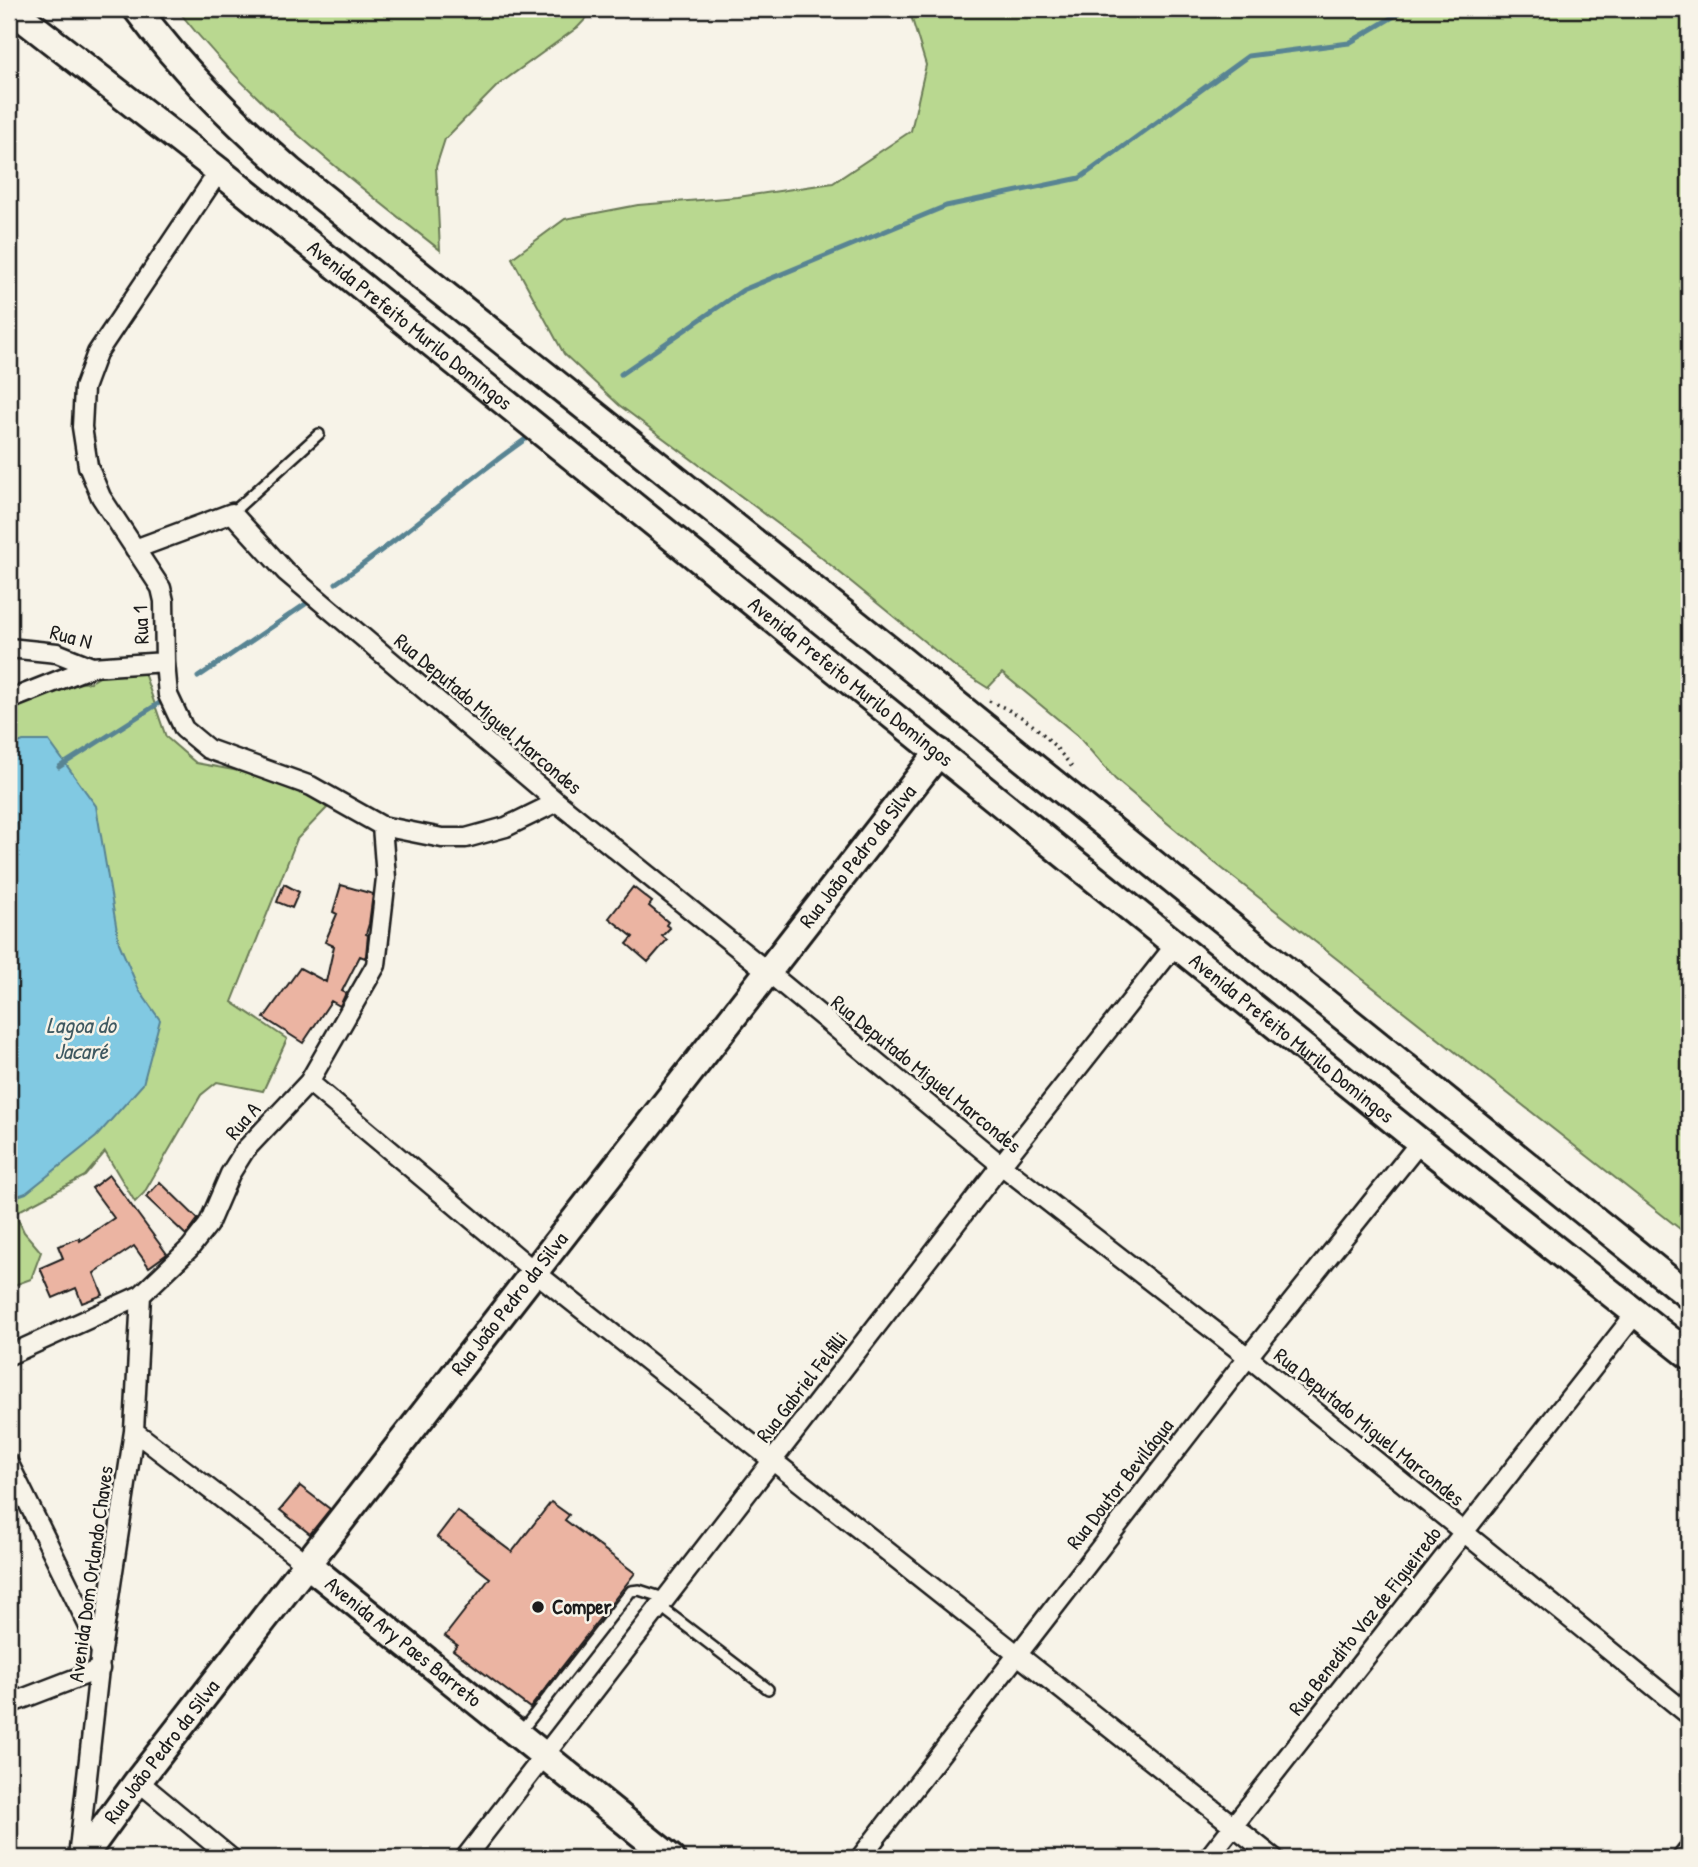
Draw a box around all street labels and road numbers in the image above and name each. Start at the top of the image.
street label: Avenida Prefeito Murilo Domingos [302,233,519,417]
street label: Avenida Prefeito Murilo Domingos [742,590,960,773]
street label: Rua 1 [125,605,156,645]
street label: Rua N [47,617,95,656]
street label: Rua Deputado Miguel Marcondes [388,626,588,801]
street label: Rua João Pedro da Silva [792,778,923,934]
street label: Avenida Prefeito Murilo Domingos [1183,946,1401,1130]
street label: Rua Deputado Miguel Marcondes [825,988,1028,1159]
street label: Rua A [218,1096,267,1146]
street label: Rua João Pedro da Silva [444,1226,574,1381]
street label: Rua Gabriel Felfilli [749,1325,854,1448]
street label: Rua Deputado Miguel Marcondes [1268,1341,1471,1512]
street label: Rua Doutor Beviláqua [1059,1412,1180,1555]
street label: Avenida Dom Orlando Chaves [61,1464,120,1684]
street label: Rua Benedito Vaz de Figueiredo [1281,1520,1448,1721]
street label: Avenida Ary Paes Barreto [319,1569,488,1714]
street label: Rua João Pedro da Silva [97,1673,226,1829]

